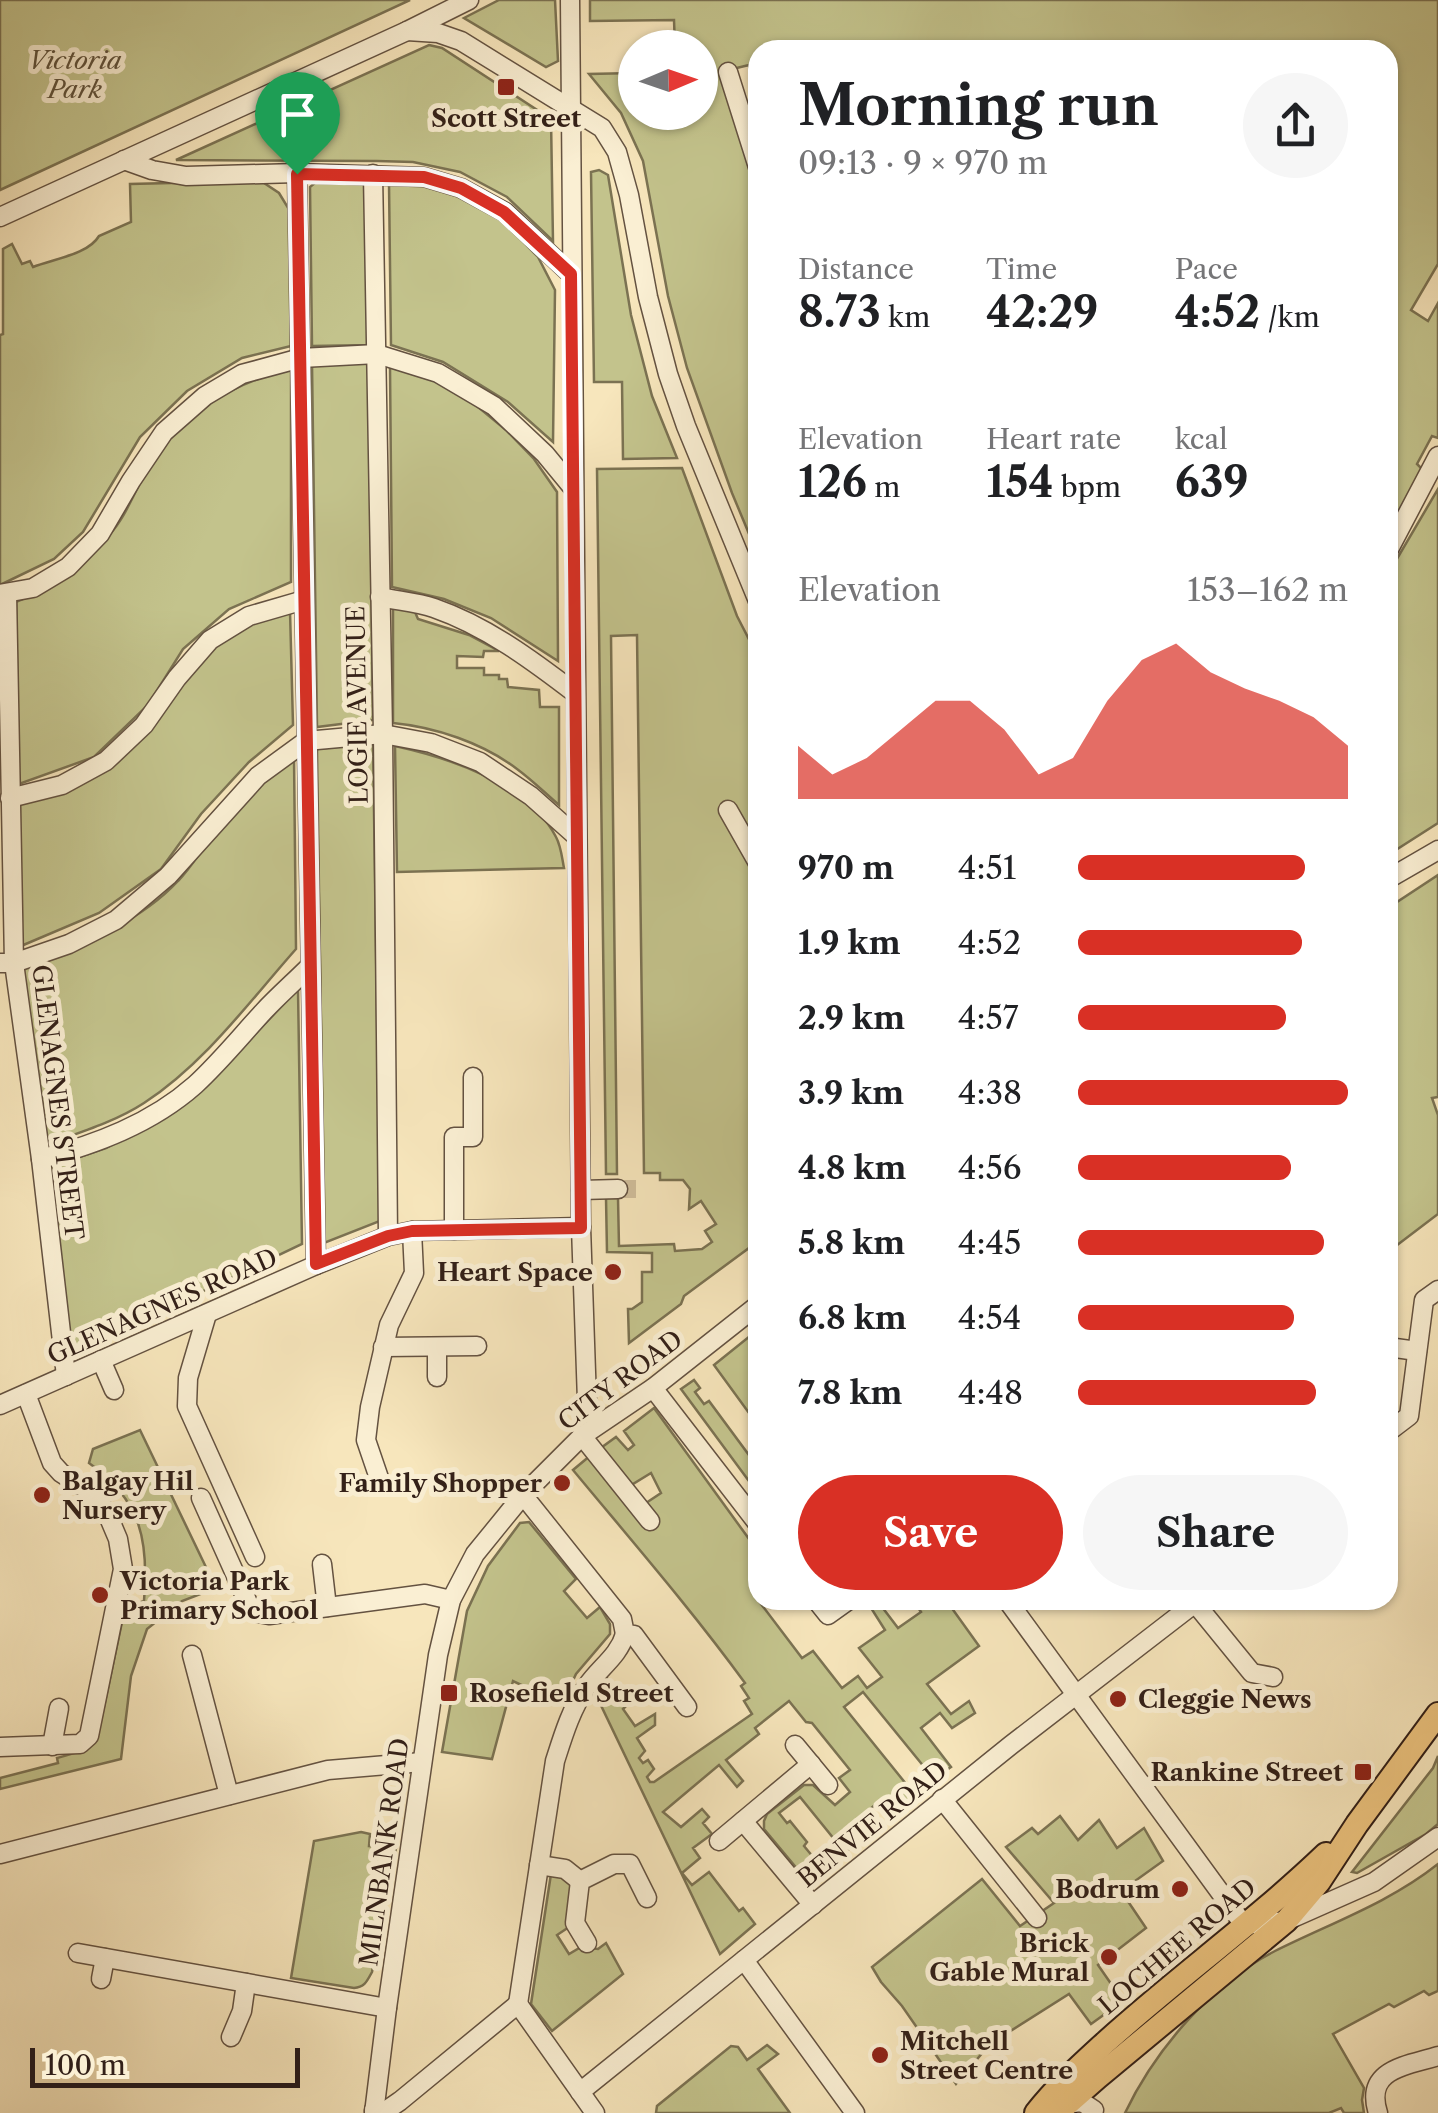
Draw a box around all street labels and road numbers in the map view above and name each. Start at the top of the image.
street label: LOGIE AVENUE [340,605,375,805]
street label: GLENAGNES STREET [25,963,90,1242]
street label: GLENAGNES ROAD [42,1242,282,1371]
street label: CITY ROAD [552,1324,689,1437]
street label: MILNBANK ROAD [353,1736,416,1968]
street label: BENVIE ROAD [791,1755,953,1894]
street label: LOCHEE ROAD [1092,1872,1262,2021]

